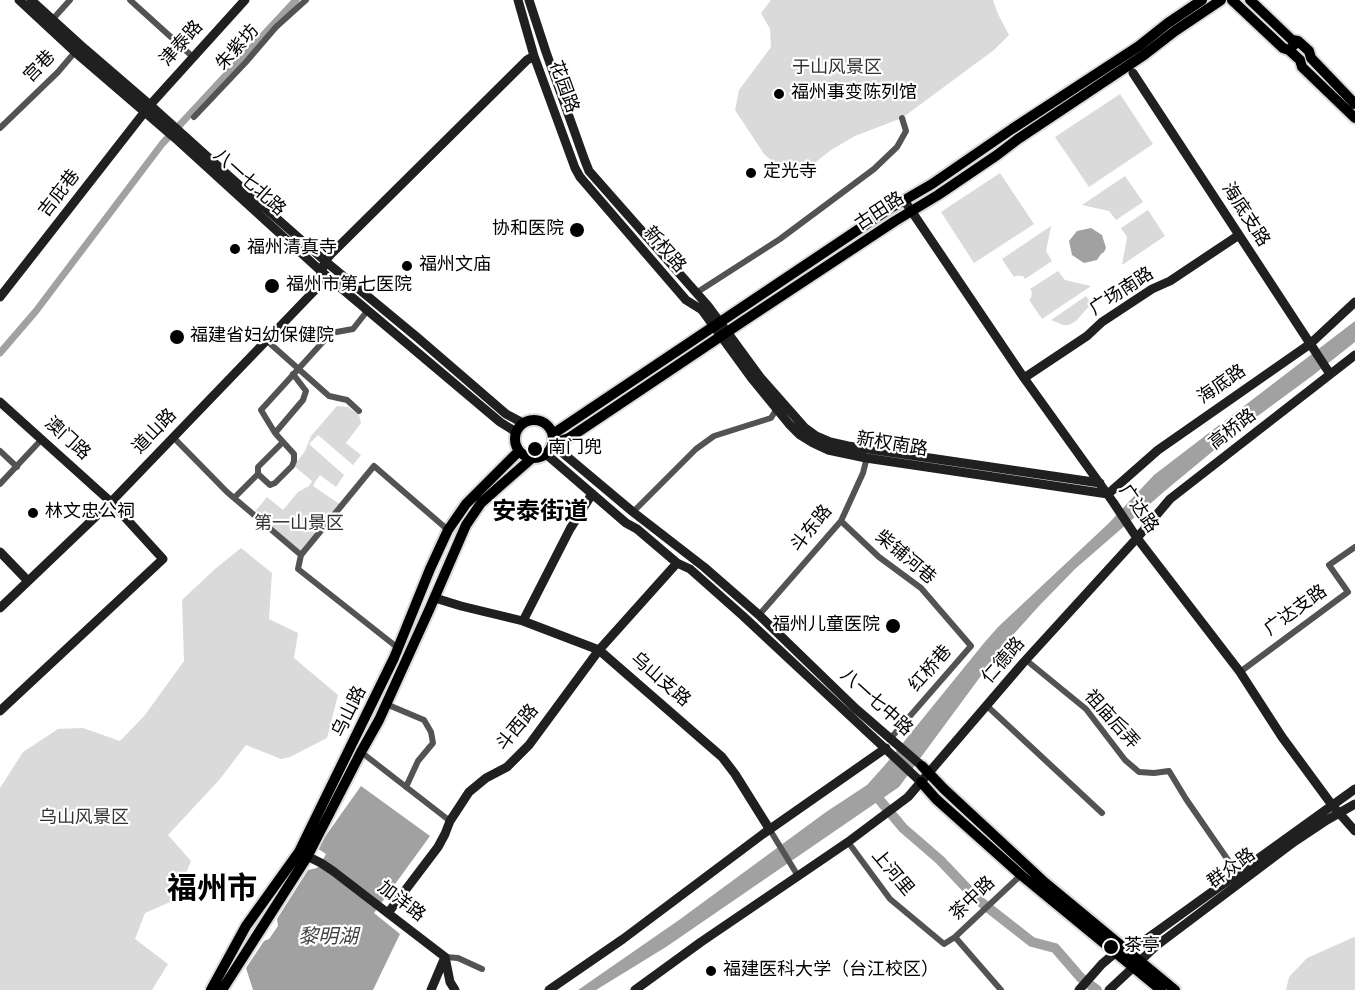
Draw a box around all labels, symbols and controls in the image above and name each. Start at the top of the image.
street label: 津泰路 [156,17,208,71]
street label: 朱紫坊 [212,21,264,75]
street label: 宫巷 [20,47,60,87]
street label: 花园路 [544,58,582,116]
park label: 于山风景区 [792,58,882,80]
place label: 福州事变陈列馆 [791,83,917,105]
marker: 福州事变陈列馆 [772,87,786,101]
street label: 八一七北路 [208,145,290,221]
place label: 定光寺 [763,162,817,184]
street label: 吉庇巷 [35,166,85,222]
marker: 定光寺 [744,166,758,180]
street label: 海底支路 [1216,179,1274,251]
street label: 古田路 [851,188,909,236]
place label: 协和医院 [492,219,564,241]
marker: 协和医院 [568,221,586,239]
street label: 新权路 [638,223,690,277]
place label: 福州清真寺 [247,238,337,260]
marker: 福州清真寺 [228,242,242,256]
place label: 福州文庙 [419,255,491,277]
marker: 福州文庙 [400,259,414,273]
street label: 广场南路 [1086,263,1158,321]
place label: 福州市第七医院 [286,275,412,297]
marker: 福州市第七医院 [263,277,281,295]
place label: 福建省妇幼保健院 [190,326,334,348]
marker: 福建省妇幼保健院 [168,328,186,346]
street label: 海底路 [1194,361,1250,409]
street label: 道山路 [128,405,182,459]
street label: 高桥路 [1205,405,1261,455]
street label: 澳门路 [40,413,94,465]
street label: 新权南路 [855,429,929,461]
place label: 南门兜 [548,438,602,460]
marker: 南门兜 [526,440,544,458]
street label: 广达路 [1114,481,1162,537]
district label: 安泰街道 [492,499,588,527]
street label: 斗东路 [787,501,837,557]
place label: 林文忠公祠 [45,502,135,524]
marker: 林文忠公祠 [26,506,40,520]
park label: 第一山景区 [254,514,344,536]
street label: 柴铺河巷 [870,527,940,589]
street label: 广达支路 [1261,581,1331,641]
place label: 福州儿童医院 [772,615,880,637]
marker: 福州儿童医院 [884,617,902,635]
street label: 仁德路 [978,634,1030,688]
street label: 红桥巷 [905,642,957,696]
street label: 乌山支路 [626,648,694,712]
street label: 八一七中路 [835,665,917,741]
street label: 乌山路 [328,683,372,741]
street label: 祖庙后弄 [1079,686,1143,754]
street label: 斗西路 [492,700,544,756]
park label: 乌山风景区 [39,808,129,830]
street label: 群众路 [1204,844,1260,894]
street label: 上河里 [866,845,918,901]
street label: 茶中路 [946,872,1000,926]
district label: 福州市 [167,873,257,909]
street label: 加洋路 [373,877,429,927]
water label: 黎明湖 [298,926,358,950]
place label: 茶亭 [1124,936,1160,958]
marker: 茶亭 [1102,938,1120,956]
place label: 福建医科大学（台江校区） [723,960,939,982]
marker: 福建医科大学（台江校区） [704,964,718,978]

